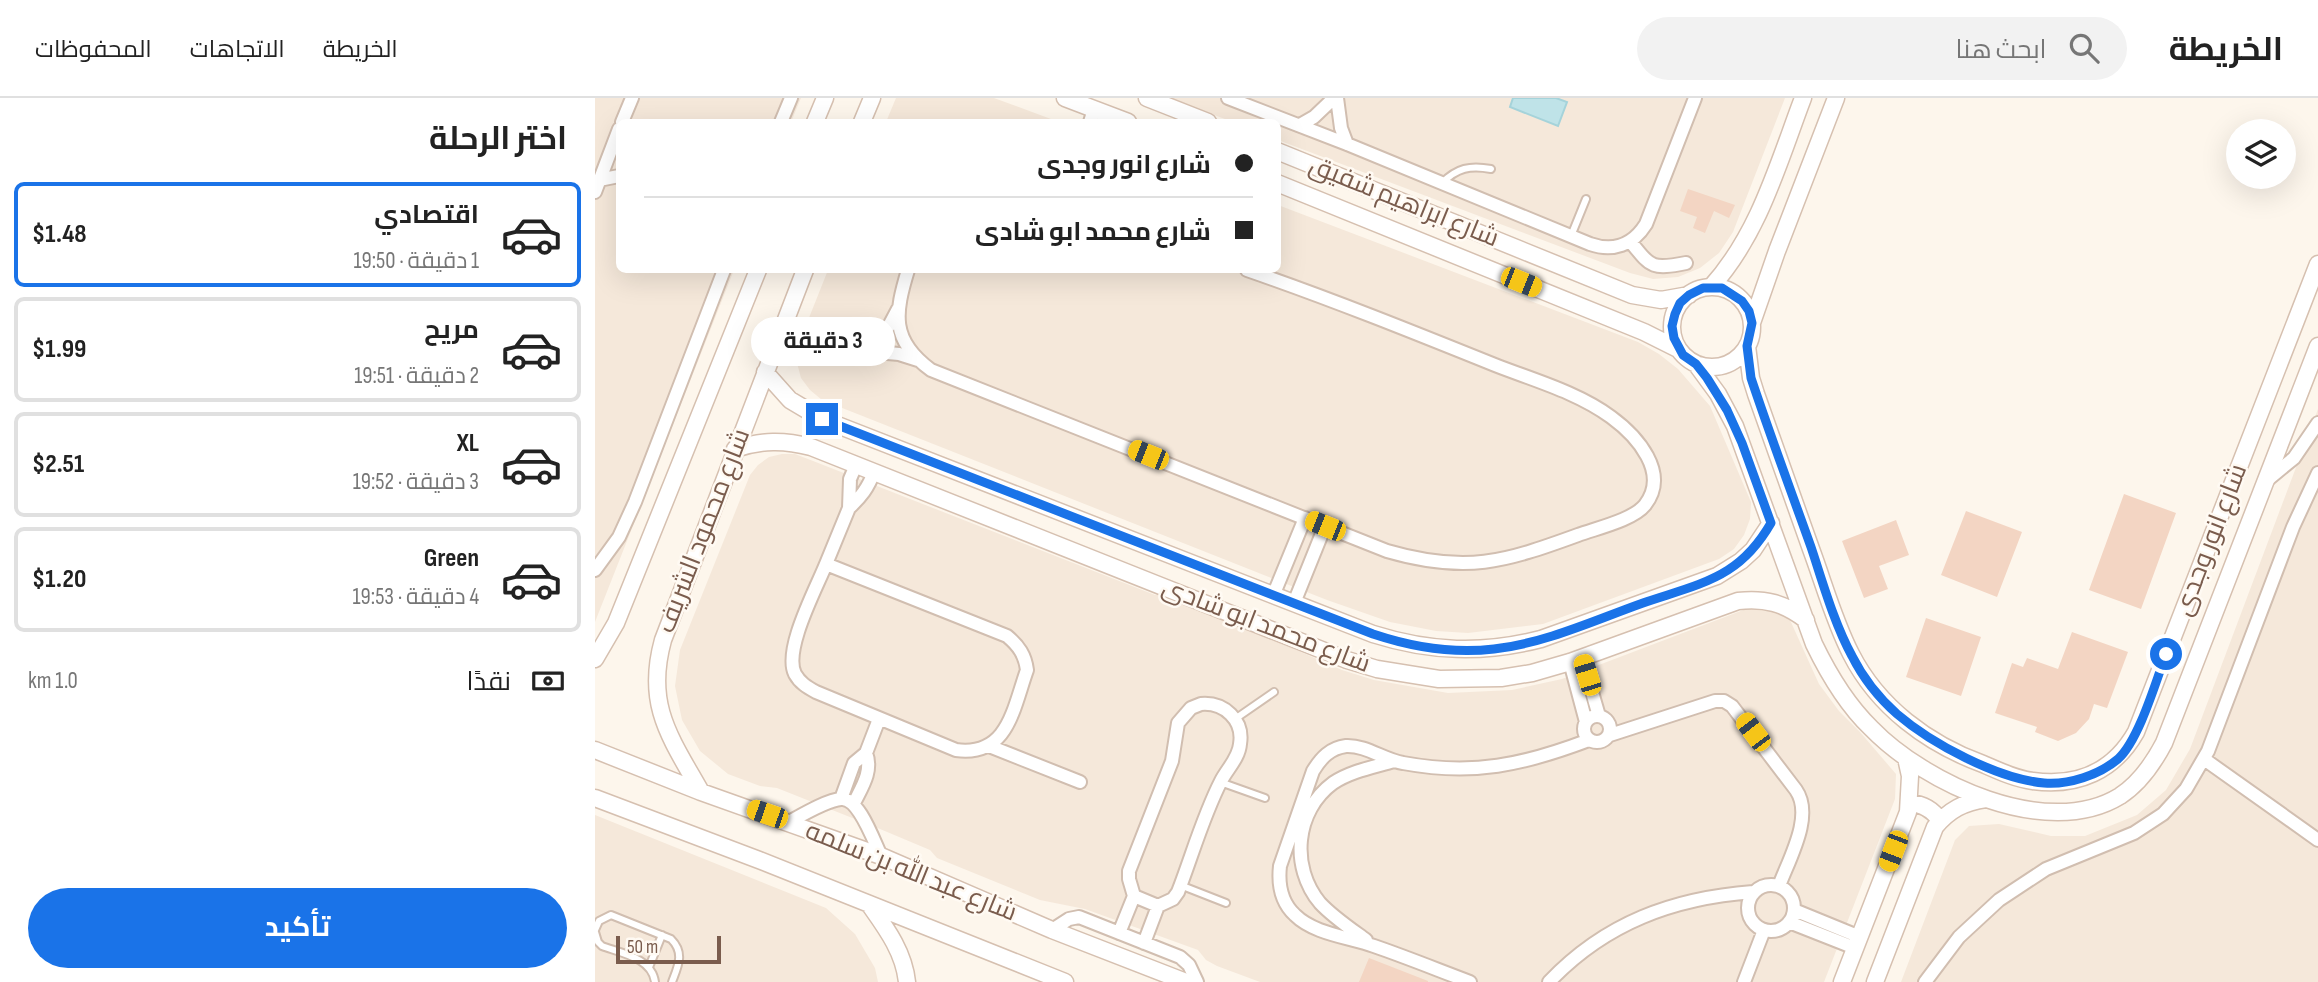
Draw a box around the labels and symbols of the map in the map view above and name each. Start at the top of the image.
street label: شارع ابراهيم شفيق [1304,150,1503,255]
car [1498,264,1545,300]
callout: 3 دقيقة [750,317,894,366]
route end [806,403,838,435]
street label: شارع محمود الشريف [651,424,757,638]
car [1125,437,1172,473]
street label: شارع انور وجدى [2168,460,2254,620]
car [1302,508,1349,544]
street label: شارع محمد ابو شادى [1157,572,1375,680]
route start [2150,638,2182,670]
car [1571,652,1604,698]
car [1732,709,1775,755]
car [744,797,791,831]
street label: شارع عبد الله بن سلمه [801,813,1022,929]
car [1876,828,1911,874]
scale bar [616,933,721,965]

